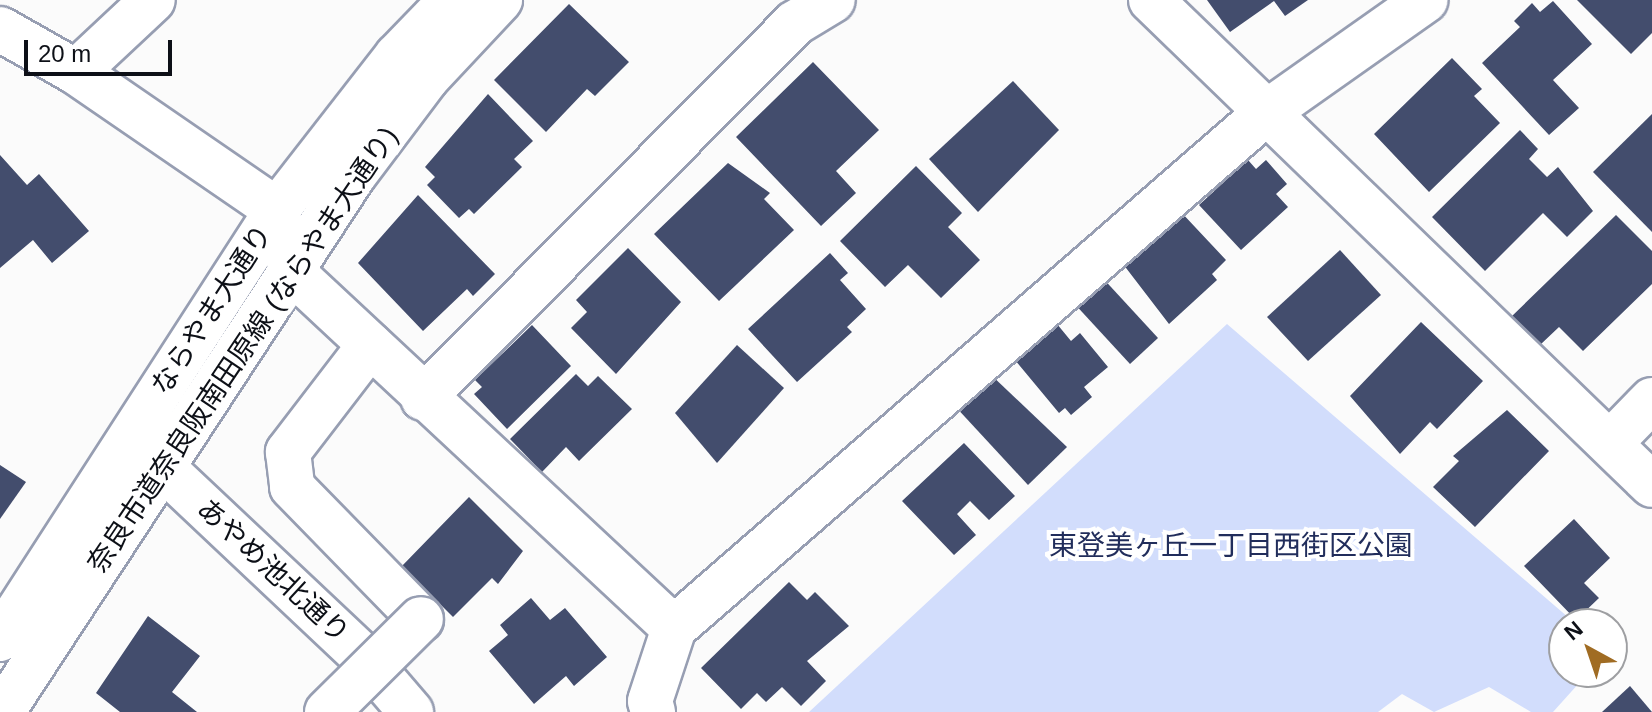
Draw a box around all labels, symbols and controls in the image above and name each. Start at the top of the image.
scale bar [28,24,176,74]
text: 20 m [38,40,91,67]
street label: 奈良市道奈良阪南田原線 (ならやま大通り) [81,121,405,579]
street label: ならやま大通り [145,219,279,401]
street label: あやめ池北通り [190,492,356,650]
park label: 東登美ヶ丘一丁目西街区公園 [1049,529,1413,563]
north arrow [1548,608,1628,688]
text: N [1559,616,1588,645]

